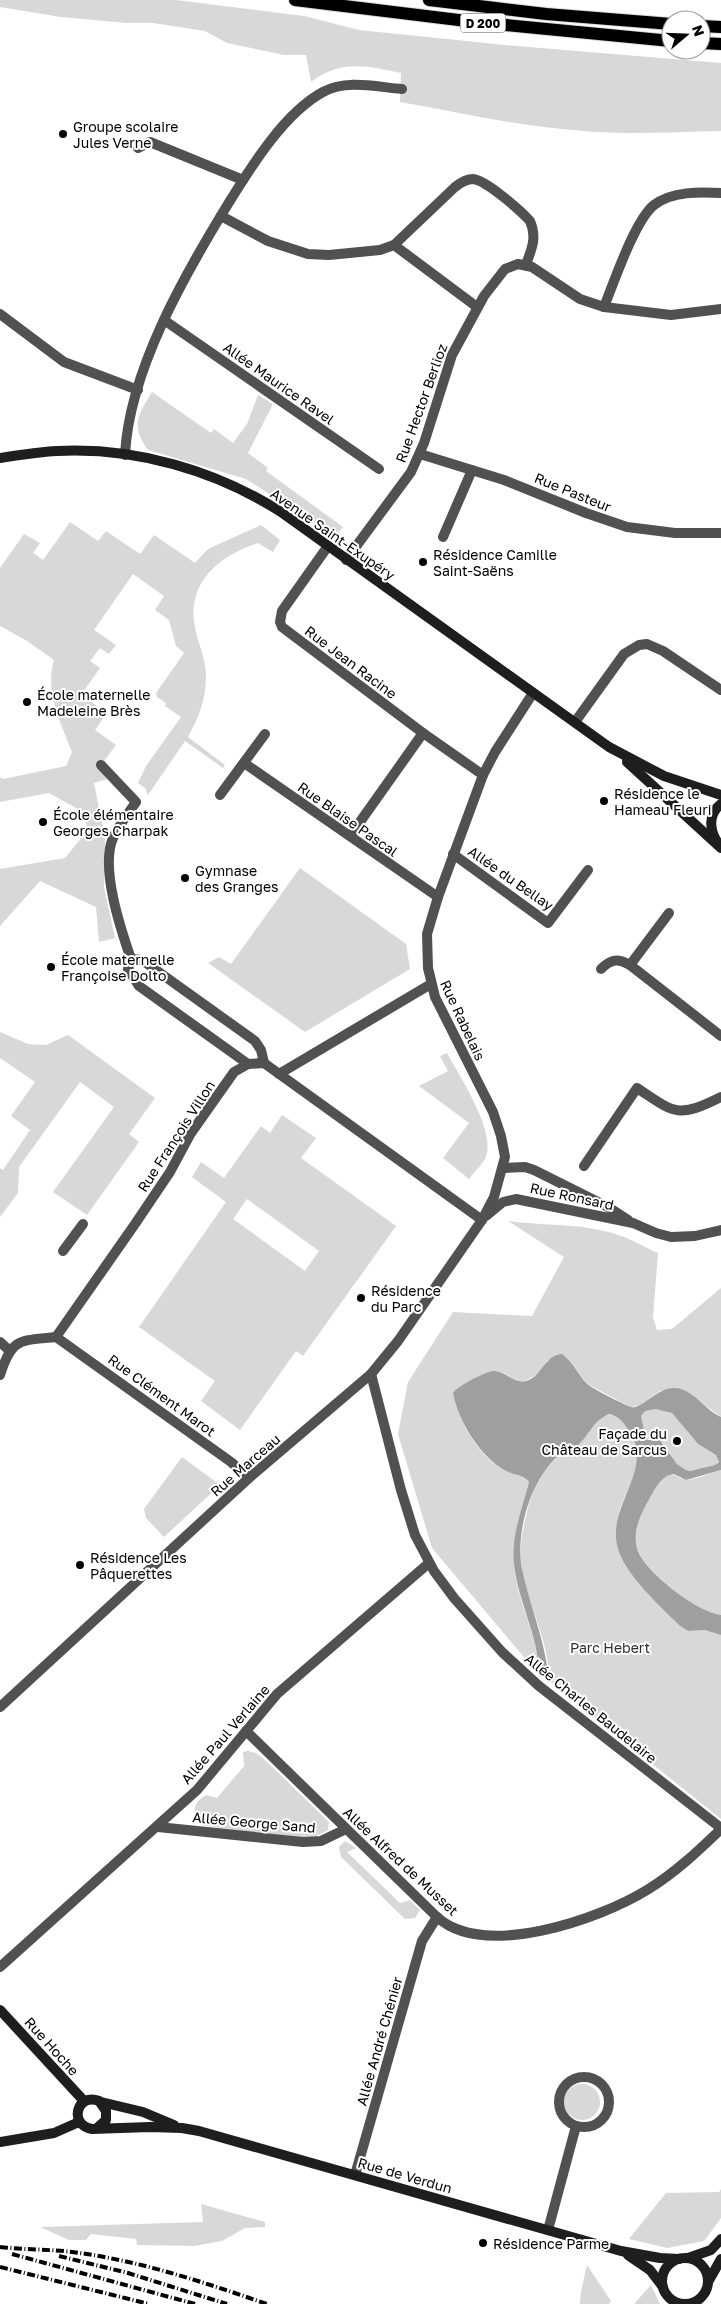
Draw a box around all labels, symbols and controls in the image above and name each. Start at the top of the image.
north arrow [661,10,711,60]
road number: D 200 [460,13,506,32]
text: N [689,23,709,38]
place label: Groupe scolaire Jules Verne [73,118,178,151]
marker: Groupe scolaire Jules Verne [57,128,69,140]
street label: Allée Maurice Ravel [220,338,338,428]
street label: Rue Hector Berlioz [392,341,450,465]
street label: Rue Pasteur [532,469,614,515]
street label: Avenue Saint-Exupéry [268,485,399,583]
place label: Résidence Camille Saint-Saëns [433,546,557,579]
marker: Résidence Camille Saint-Saëns [417,556,429,568]
street label: Rue Jean Racine [302,622,400,702]
place label: École maternelle Madeleine Brès [37,686,150,719]
marker: École maternelle Madeleine Brès [21,696,33,708]
street label: Rue Blaise Pascal [295,778,401,860]
place label: Résidence le Hameau Fleuri [614,785,711,818]
marker: Résidence le Hameau Fleuri [598,795,610,807]
place label: École élémentaire Georges Charpak [53,806,174,839]
marker: École élémentaire Georges Charpak [37,816,49,828]
street label: Allée du Bellay [465,842,557,914]
place label: Gymnase des Granges [195,862,279,895]
marker: Gymnase des Granges [179,872,191,884]
place label: École maternelle Françoise Dolto [61,951,174,984]
marker: École maternelle Françoise Dolto [45,961,57,973]
street label: Rue Rabelais [437,977,489,1063]
street label: Rue François Villon [134,1077,218,1195]
street label: Rue Ronsard [529,1179,615,1213]
place label: Résidence du Parc [371,1282,441,1315]
marker: Résidence du Parc [355,1292,367,1304]
street label: Rue Clément Marot [105,1350,219,1440]
place label: Façade du Château de Sarcus [542,1425,667,1458]
street label: Rue Marceau [207,1430,283,1500]
marker: Façade du Château de Sarcus [671,1435,683,1447]
place label: Résidence Les Pâquerettes [90,1549,187,1582]
marker: Résidence Les Pâquerettes [74,1559,86,1571]
park label: Parc Hebert [570,1639,650,1656]
street label: Allée Charles Baudelaire [522,1650,660,1766]
street label: Allée Paul Verlaine [177,1681,273,1787]
street label: Allée Alfred de Musset [340,1803,462,1919]
street label: Allée George Sand [192,1808,316,1836]
street label: Allée André Chénier [352,1974,406,2107]
street label: Rue Hoche [21,2013,83,2079]
street label: Rue de Verdun [356,2153,454,2197]
place label: Résidence Parme [493,2235,609,2252]
marker: Résidence Parme [477,2237,489,2249]

